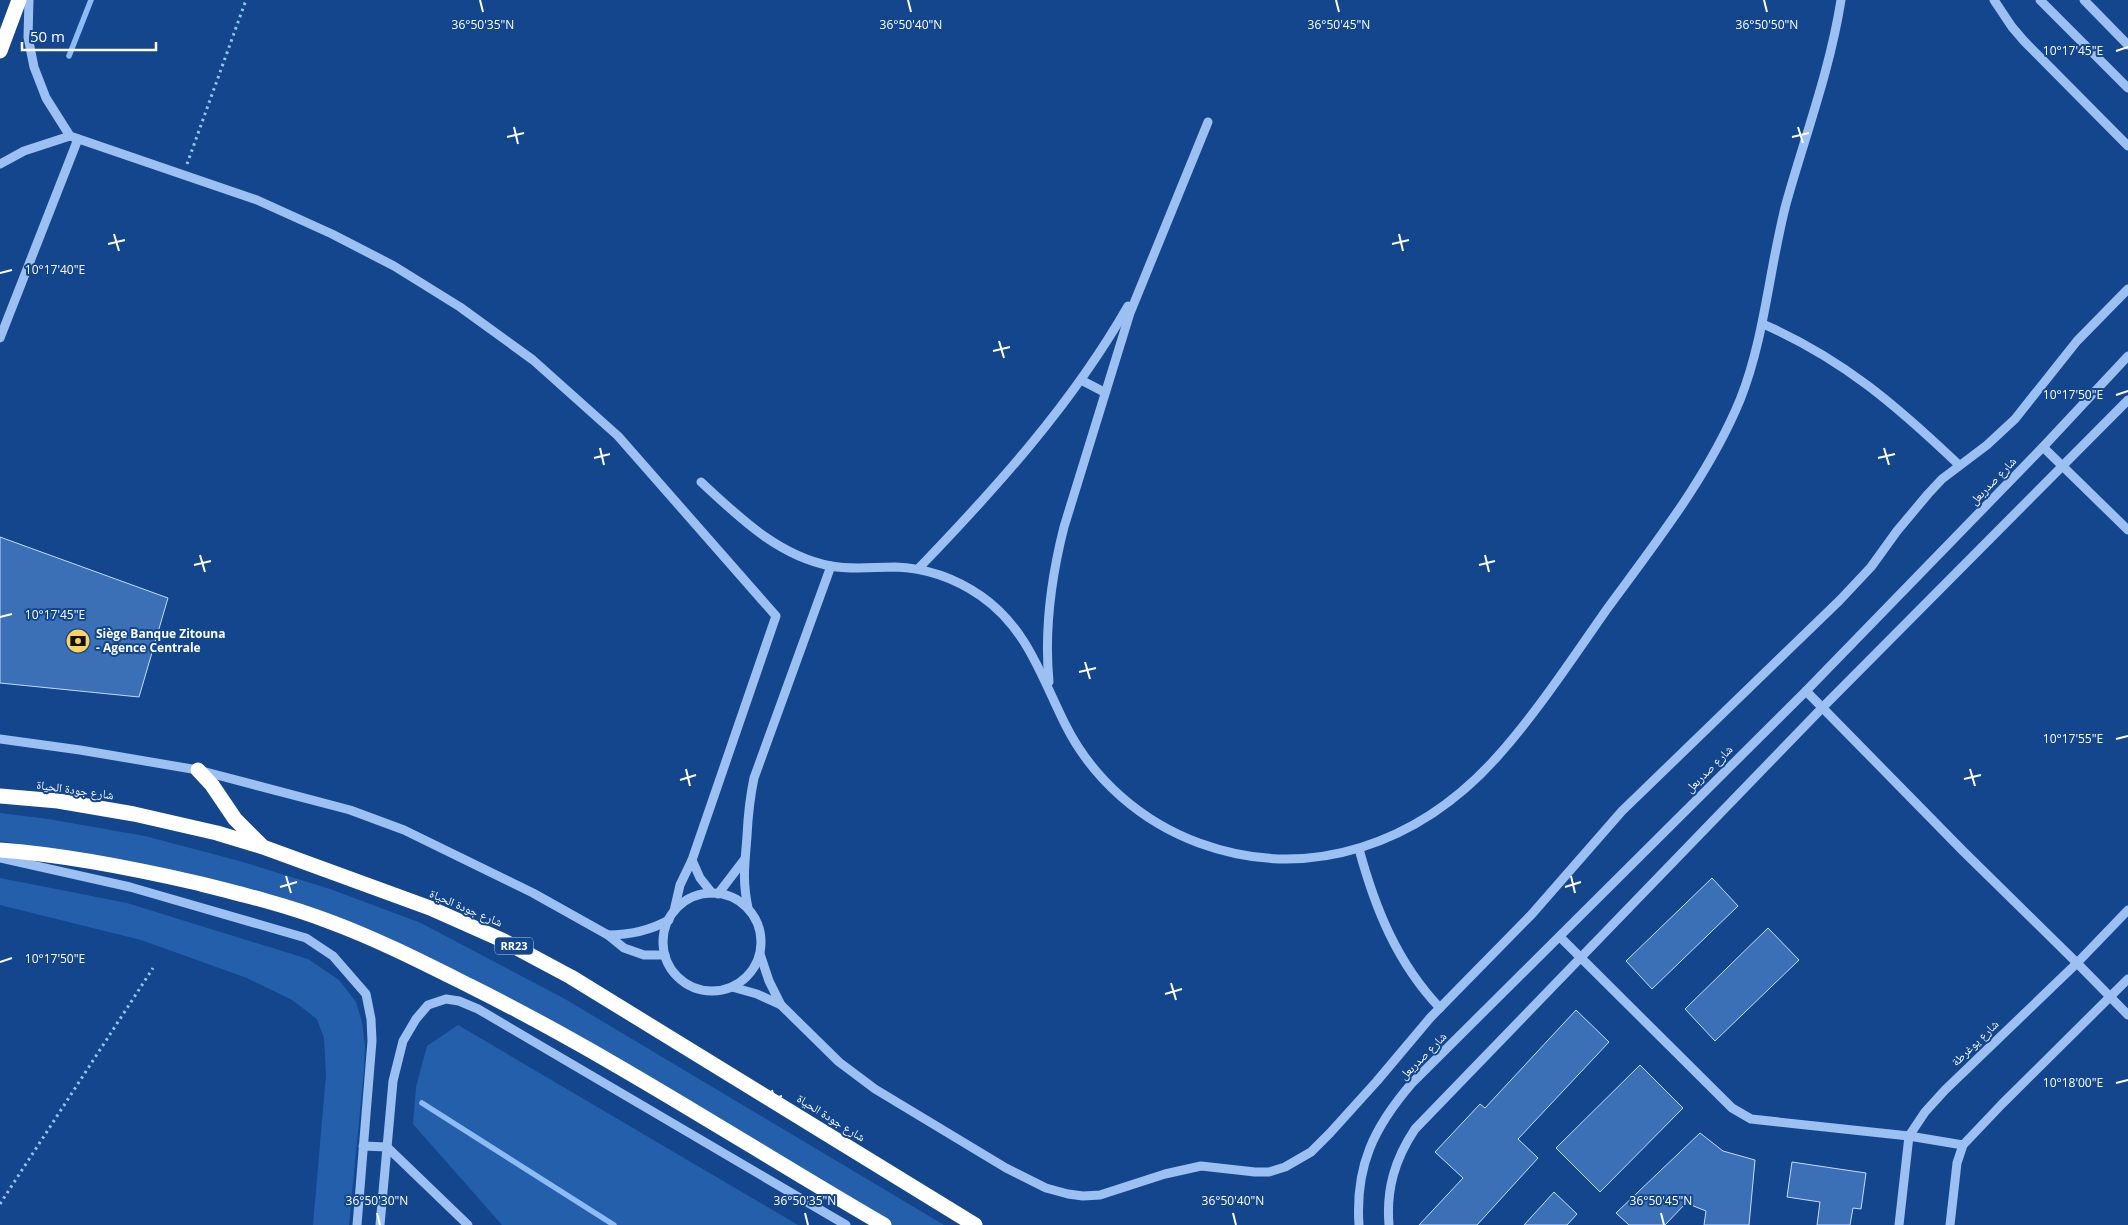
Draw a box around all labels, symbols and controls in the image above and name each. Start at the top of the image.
text: 36°50'35"N [452,16,514,33]
text: 36°50'40"N [880,16,942,33]
text: 36°50'45"N [1308,16,1370,33]
text: 36°50'50"N [1736,16,1798,33]
scale bar [22,20,156,52]
text: 50 m [30,26,65,46]
text: 10°17'45"E [2043,42,2103,59]
text: 10°17'40"E [25,261,85,278]
text: 10°17'50"E [2043,386,2103,403]
street label: شارع صدربعل [1965,453,2020,509]
text: 10°17'45"E [25,606,85,623]
place label: Siège Banque Zitouna - Agence Centrale [96,625,226,656]
bank icon: Siège Banque Zitouna - Agence Centrale [65,628,91,654]
text: 10°17'55"E [2043,730,2103,747]
street label: شارع صدربعل [1681,741,1736,796]
street label: شارع جودة الحياة [35,776,115,803]
street label: شارع جودة الحياة [427,885,505,931]
road number: RR23 [495,938,533,954]
text: 10°17'50"E [25,950,85,967]
street label: شارع يوغرطة [1947,1016,2002,1070]
street label: شارع صدربعل [1395,1028,1450,1083]
text: 10°18'00"E [2043,1074,2103,1091]
street label: شارع جودة الحياة [794,1090,869,1145]
text: 36°50'30"N [346,1192,408,1209]
text: 36°50'35"N [774,1192,836,1209]
text: 36°50'40"N [1202,1192,1264,1209]
text: 36°50'45"N [1630,1192,1692,1209]

